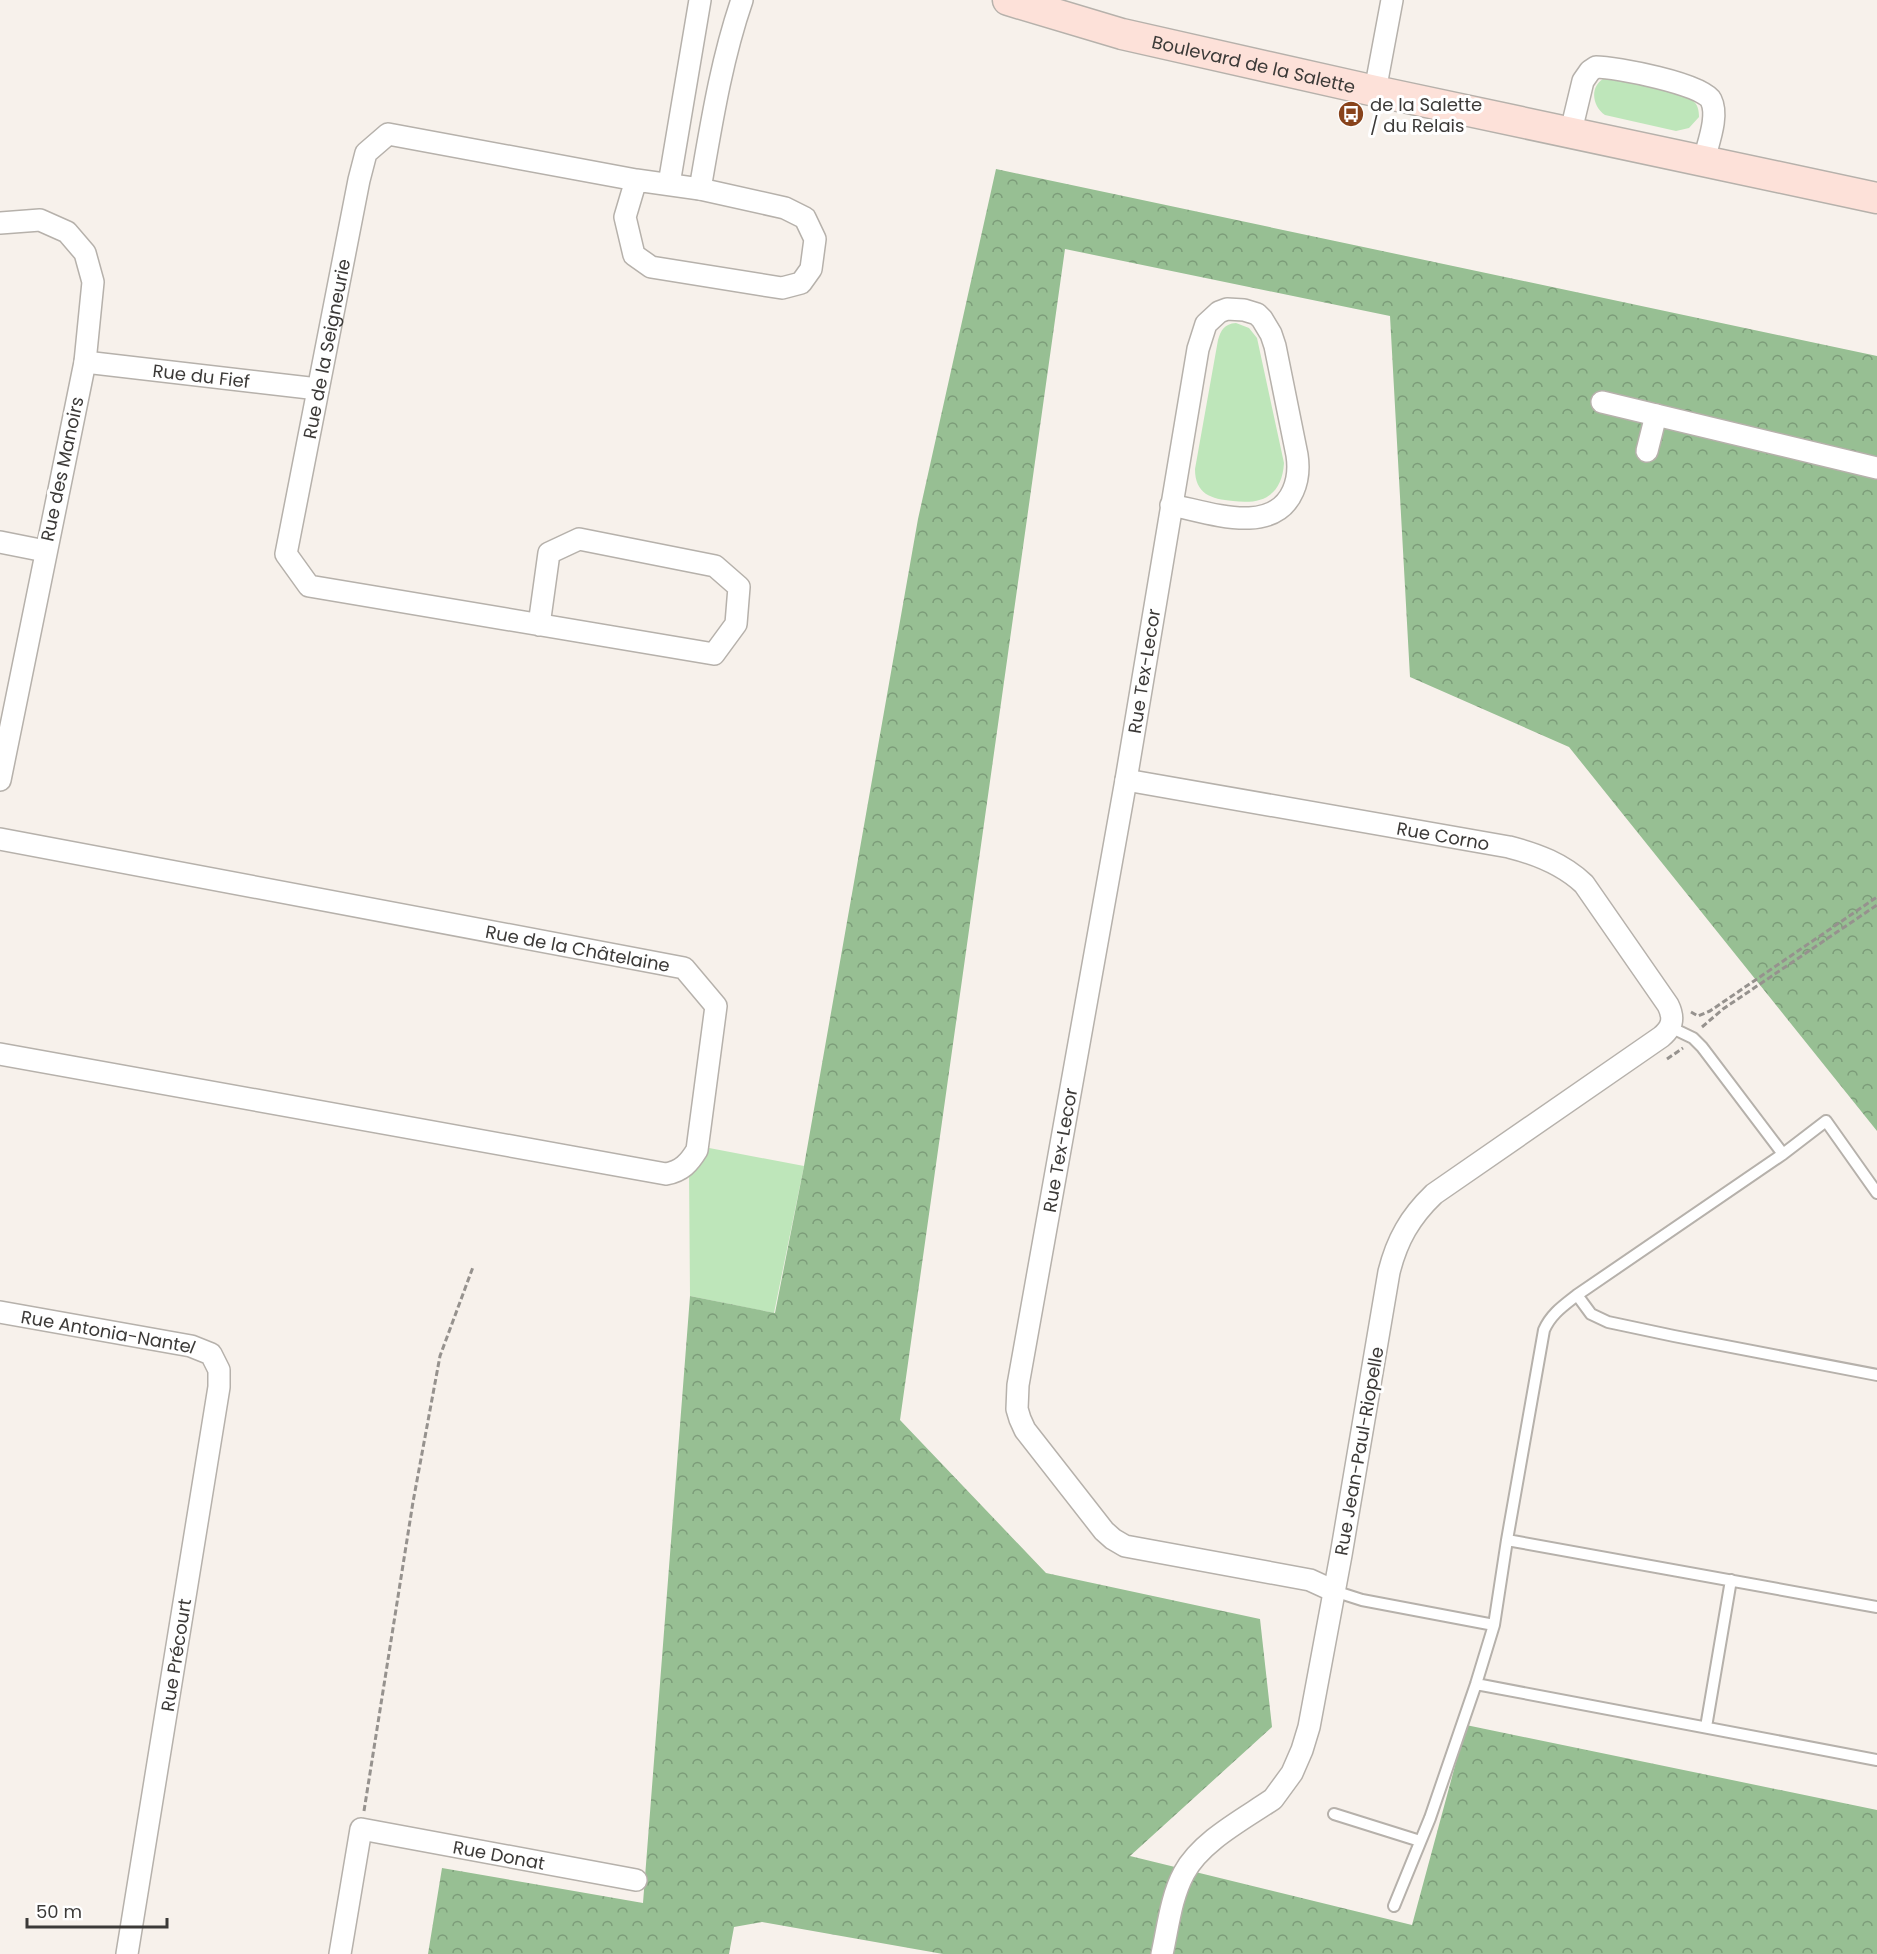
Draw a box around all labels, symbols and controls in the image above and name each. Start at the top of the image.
street label: Boulevard de la Salette [1150,29,1358,99]
place label: de la Salette / du Relais [1370,92,1482,138]
bus stop icon: de la Salette / du Relais [1336,99,1366,129]
street label: Rue de la Seigneurie [296,256,356,441]
street label: Rue du Fief [151,357,251,394]
street label: Rue des Manoirs [34,394,90,544]
street label: Rue Tex-Lecor [1122,607,1166,735]
street label: Rue Corno [1395,815,1491,856]
street label: Rue de la Châtelaine [484,918,672,978]
street label: Rue Tex-Lecor [1037,1086,1083,1214]
street label: Rue Antonia-Nantel [19,1303,200,1359]
street label: Rue Jean-Paul-Riopelle [1328,1345,1390,1557]
street label: Rue Précourt [155,1597,197,1713]
street label: Rue Donat [451,1834,547,1875]
scale bar [27,1891,166,1929]
text: 50 m [36,1899,82,1924]

